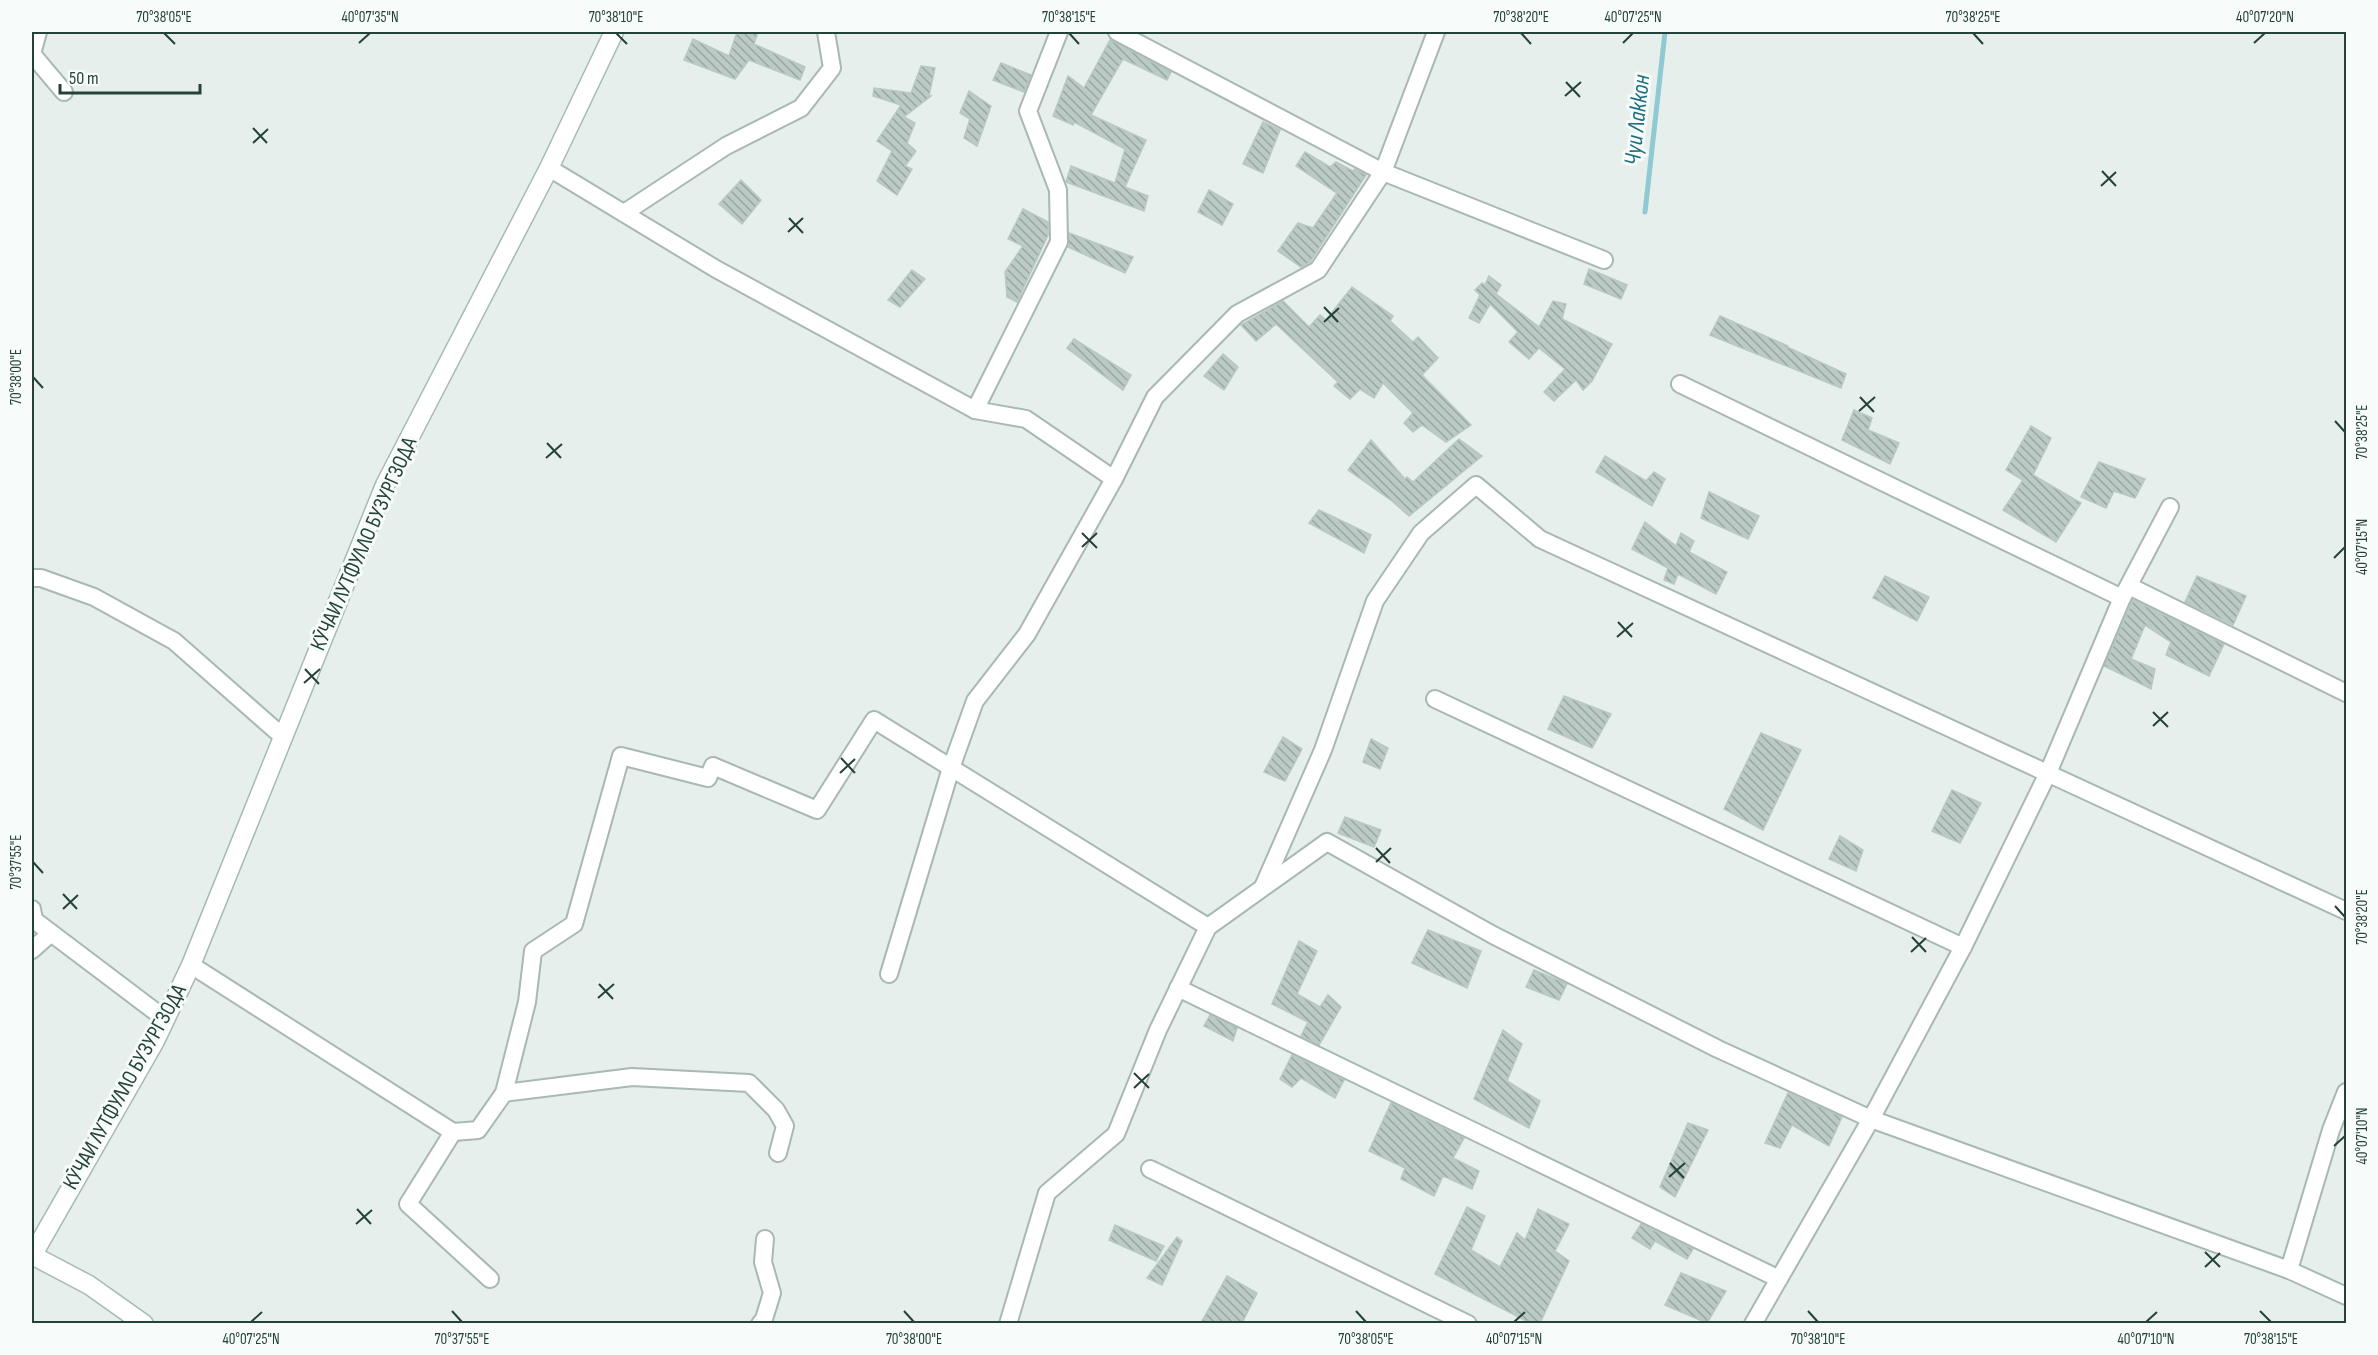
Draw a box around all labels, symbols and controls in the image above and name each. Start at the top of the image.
text: 70°38'05"E [136,8,192,27]
text: 40°07'35"N [341,8,399,27]
text: 70°38'10"E [589,8,643,27]
text: 70°38'15"E [1042,8,1096,27]
text: 70°38'20"E [1493,8,1549,27]
text: 40°07'25"N [1604,8,1662,27]
text: 70°38'25"E [1946,8,2000,27]
text: 40°07'20"N [2236,8,2294,27]
scale bar [60,57,200,95]
text: 50 m [69,68,99,89]
water label: Чуи Лаккон [1618,73,1656,167]
text: 70°38'00"E [7,349,26,405]
text: 70°38'25"E [2353,405,2372,459]
street label: КӮЧАИ ЛУТФУЛЛО БУЗУРГЗОДА [305,433,423,655]
text: 40°07'15"N [2353,519,2372,575]
text: 70°37'55"E [7,835,26,889]
text: 70°38'20"E [2353,889,2372,945]
street label: КӮЧАИ ЛУТФУЛЛО БУЗУРГЗОДА [57,979,193,1194]
text: 40°07'10"N [2353,1108,2372,1164]
text: 40°07'25"N [222,1330,280,1349]
text: 70°37'55"E [435,1330,489,1349]
text: 70°38'00"E [886,1330,942,1349]
text: 70°38'05"E [1338,1330,1394,1349]
text: 40°07'15"N [1486,1330,1542,1349]
text: 70°38'10"E [1791,1330,1845,1349]
text: 40°07'10"N [2118,1330,2174,1349]
text: 70°38'15"E [2244,1330,2298,1349]

